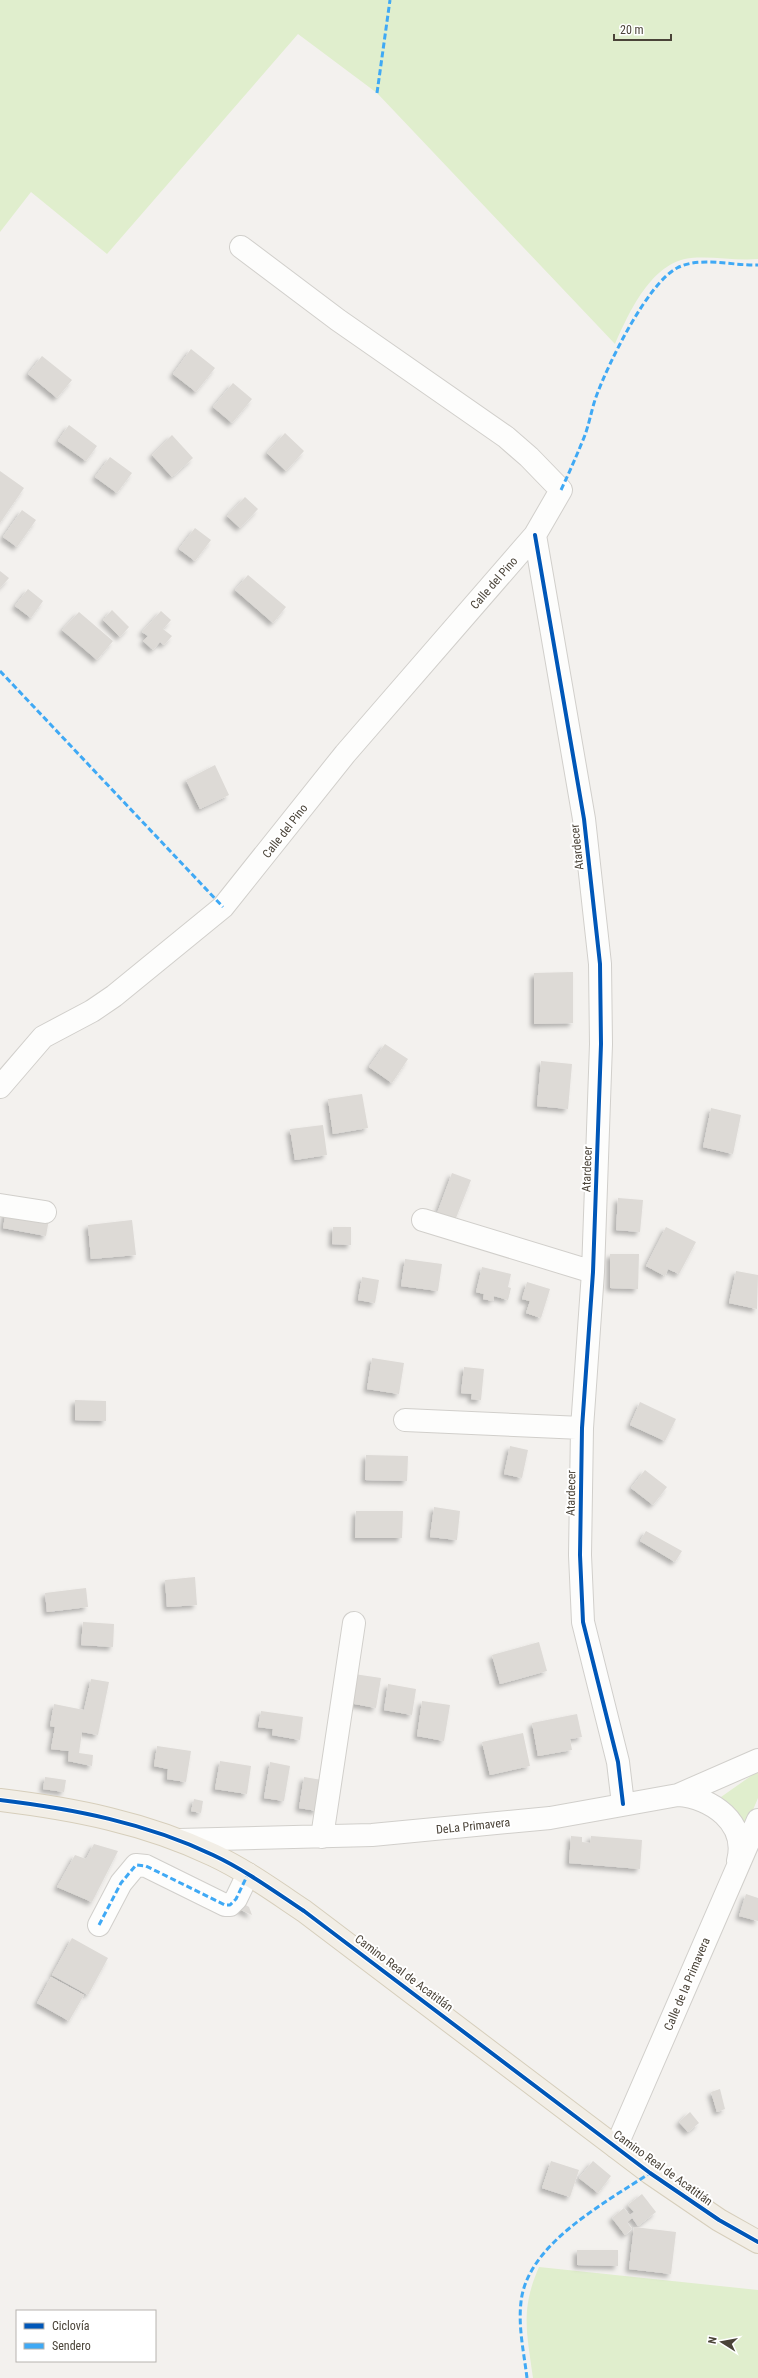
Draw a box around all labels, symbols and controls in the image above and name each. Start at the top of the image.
scale bar [614,16,671,42]
text: 20 m [620,23,644,37]
street label: Calle del Pino [467,554,521,612]
street label: Calle del Pino [260,801,310,861]
street label: Atardecer [568,823,586,871]
street label: Atardecer [579,1145,595,1192]
street label: Atardecer [564,1470,578,1516]
street label: DeLa Primavera [435,1815,511,1837]
street label: Camino Real de Acatitlán [352,1932,456,2014]
street label: Calle de la Primavera [661,1935,713,2033]
street label: Camino Real de Acatitlán [611,2127,715,2209]
legend [16,2310,156,2362]
text: Ciclovía [52,2319,90,2333]
north arrow [702,2322,742,2362]
text: N [706,2335,720,2345]
text: Sendero [52,2339,91,2353]

